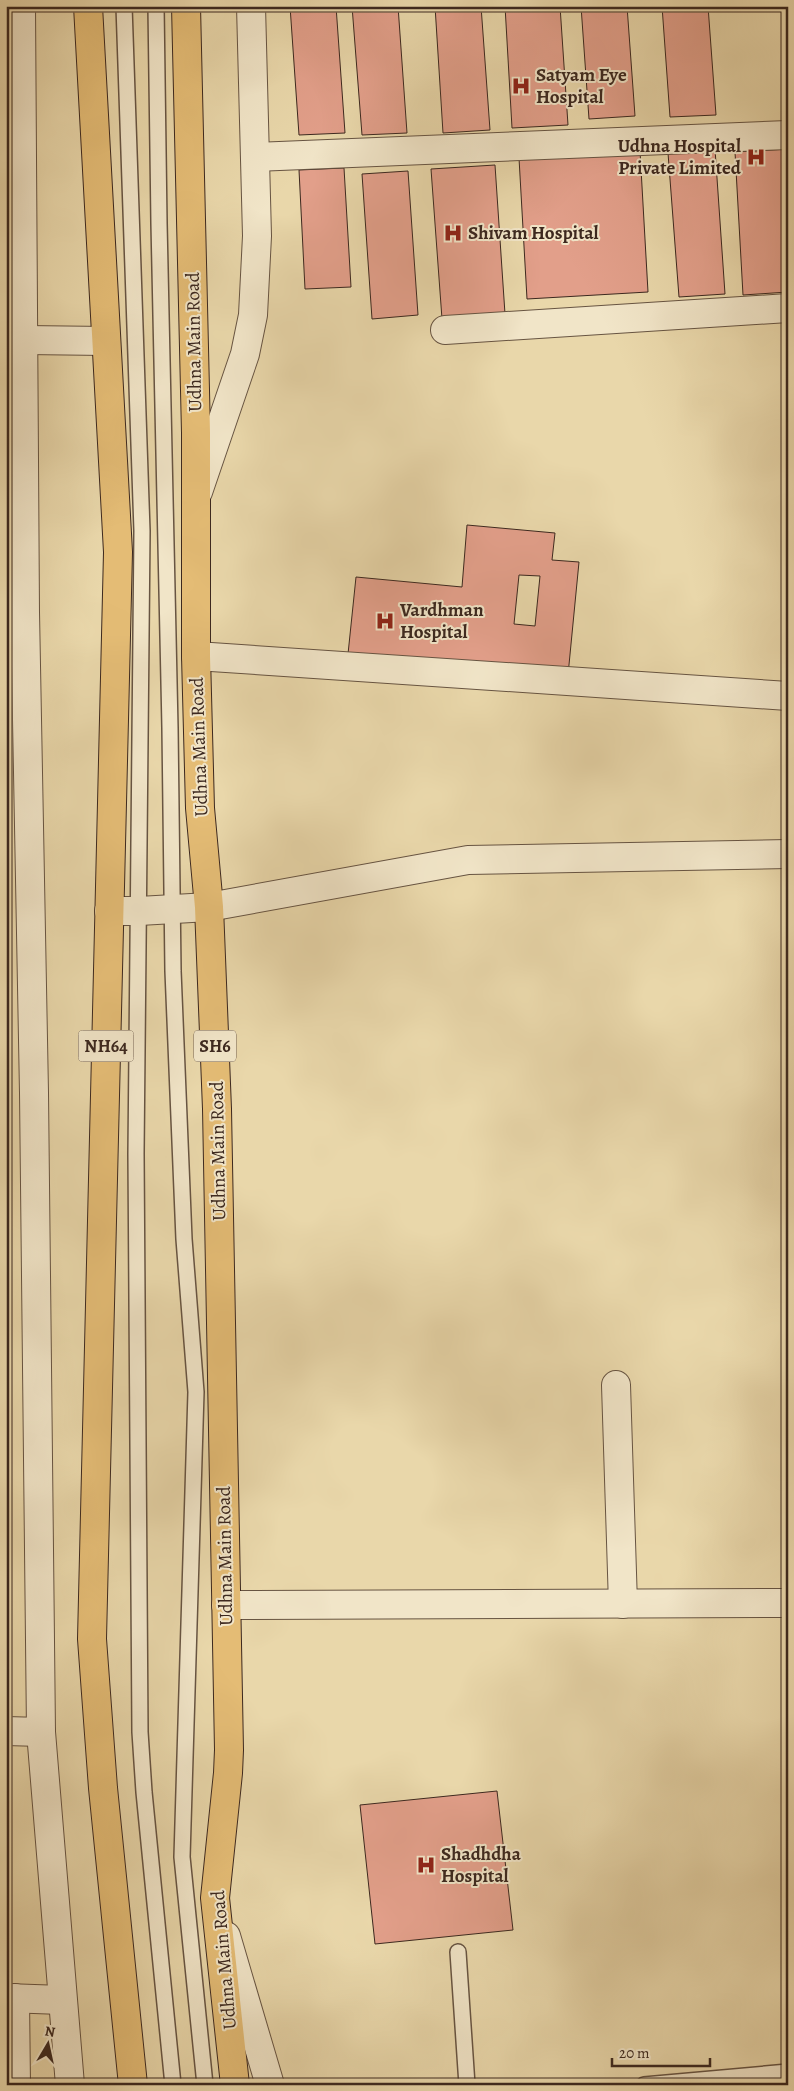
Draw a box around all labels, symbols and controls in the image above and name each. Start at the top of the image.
place label: Satyam Eye Hospital [536,62,627,110]
hospital icon: Satyam Eye Hospital [510,75,532,97]
place label: Udhna Hospital Private Limited [618,133,742,181]
hospital icon: Udhna Hospital Private Limited [745,146,767,168]
place label: Shivam Hospital [468,220,599,246]
hospital icon: Shivam Hospital [442,222,464,244]
street label: Udhna Main Road [180,271,208,412]
place label: Vardhman Hospital [399,597,484,645]
hospital icon: Vardhman Hospital [374,610,396,632]
street label: Udhna Main Road [184,676,214,817]
road number: NH64 [78,1030,134,1062]
road number: SH6 [194,1030,236,1062]
street label: Udhna Main Road [204,1080,232,1221]
street label: Udhna Main Road [211,1485,239,1626]
place label: Shadhdha Hospital [441,1841,522,1889]
hospital icon: Shadhdha Hospital [415,1854,437,1876]
street label: Udhna Main Road [205,1889,243,2031]
north arrow [22,2018,72,2068]
text: N [43,2021,56,2042]
scale bar [612,2036,709,2068]
text: 20 m [619,2043,650,2063]

